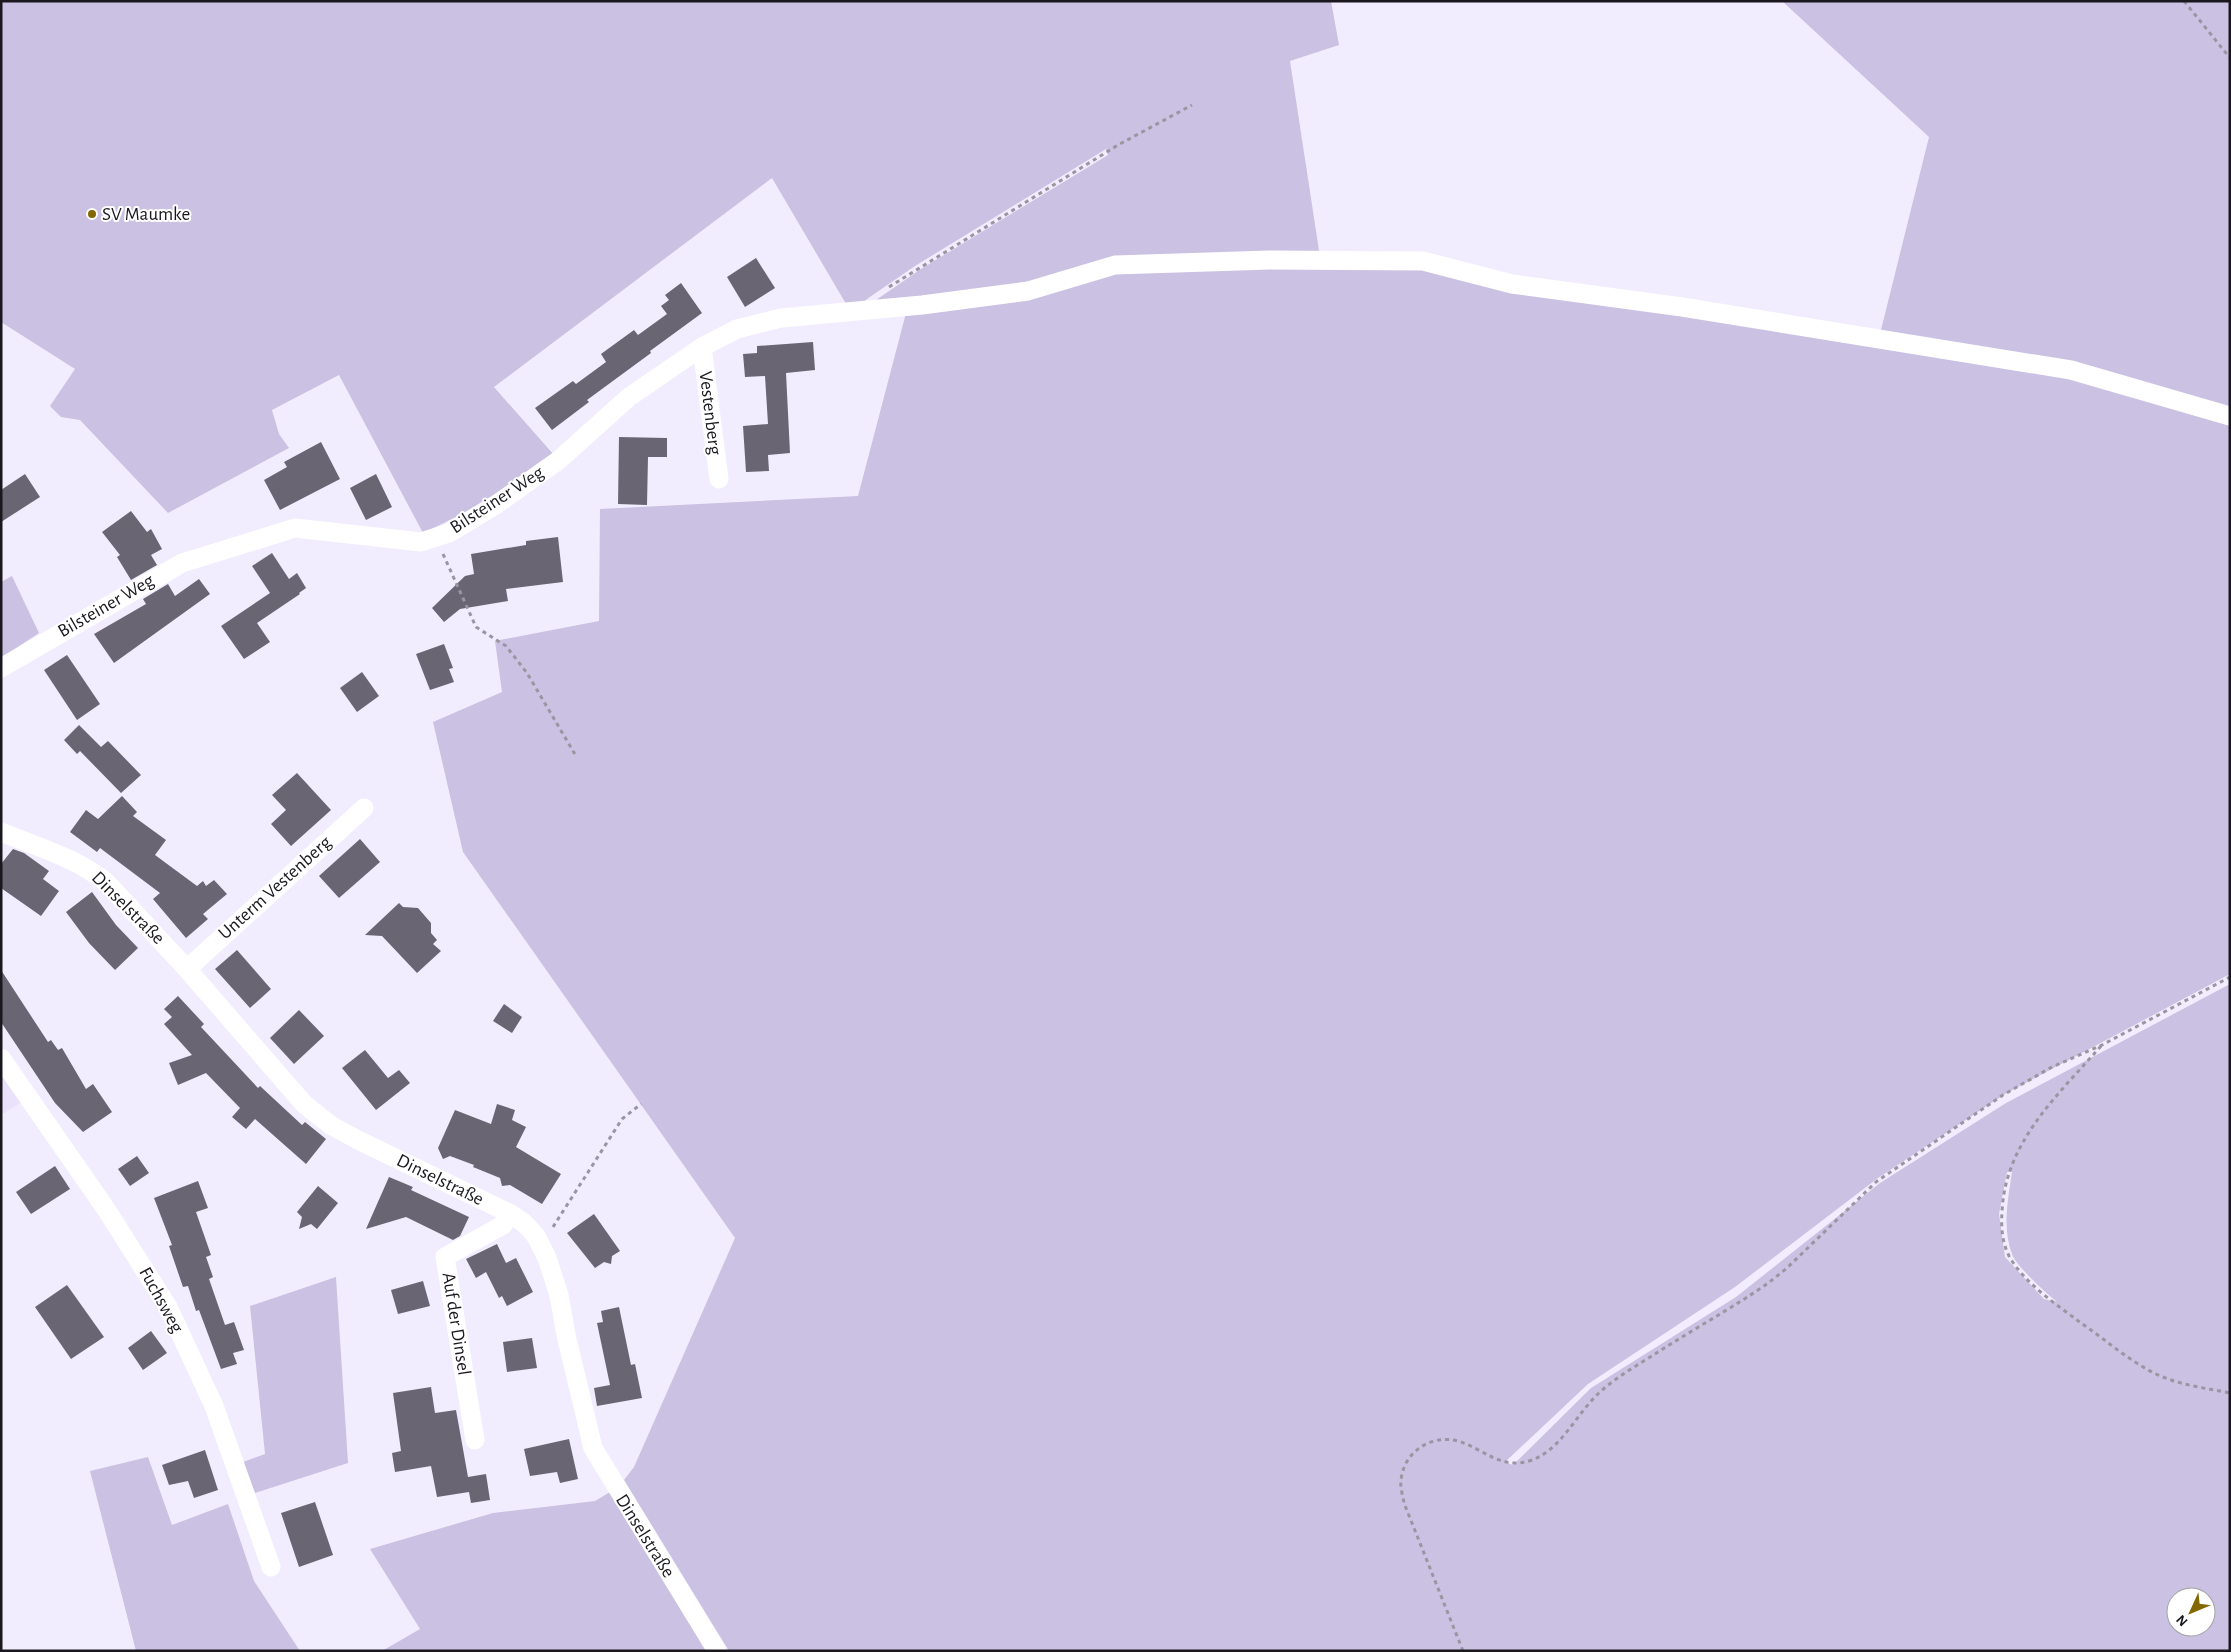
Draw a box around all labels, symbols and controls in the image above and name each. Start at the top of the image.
place label: SV Maumke [102,205,190,224]
marker: SV Maumke [86,208,98,220]
street label: Vestenberg [695,370,725,457]
street label: Bilsteiner Weg [447,462,548,537]
street label: Bilsteiner Weg [55,571,158,641]
street label: Unterm Vestenberg [215,832,336,943]
street label: Dinselstraße [88,868,168,948]
street label: Dinselstraße [393,1151,487,1209]
street label: Fuchsweg [135,1264,187,1337]
street label: Auf der Dinsel [438,1271,474,1377]
street label: Dinselstraße [612,1491,678,1581]
north arrow [2166,1587,2216,1637]
text: N [2174,1612,2191,1629]

